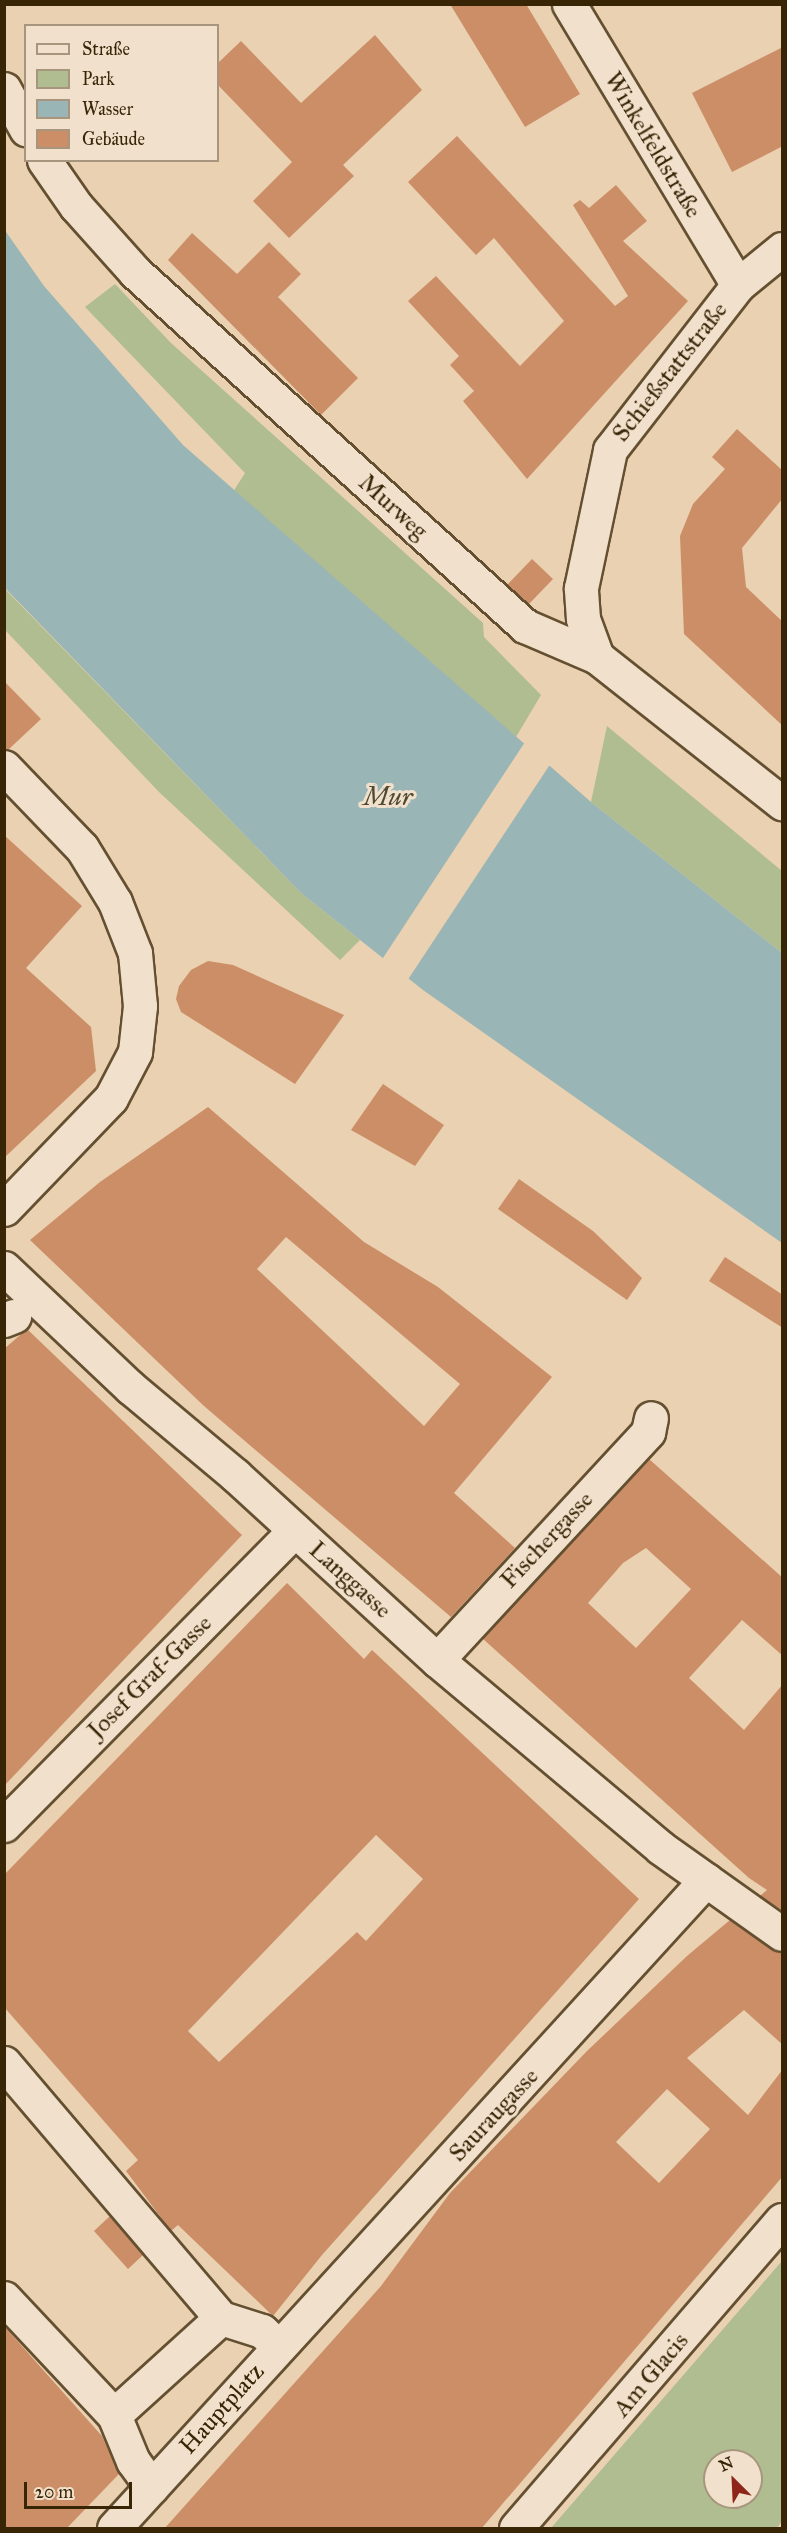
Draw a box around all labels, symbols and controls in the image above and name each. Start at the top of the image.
legend [24,24,219,162]
text: Straße [82,38,130,60]
street label: Winkelfeldstraße [598,67,708,223]
text: Park [82,68,115,90]
text: Wasser [82,98,133,120]
text: Gebäude [82,128,145,150]
street label: Schießstattstraße [607,296,733,448]
street label: Murweg [352,468,434,546]
water label: Mur [363,781,413,813]
street label: Fischergasse [495,1485,599,1595]
street label: Langgasse [303,1536,397,1624]
street label: Josef Graf-Gasse [82,1609,218,1745]
street label: Sauraugasse [443,2062,545,2168]
street label: Am Glacis [607,2327,695,2423]
street label: Hauptplatz [174,2358,270,2460]
north arrow [703,2449,763,2509]
text: N [716,2452,736,2475]
scale bar [27,2470,135,2508]
text: 20 m [35,2481,73,2503]

